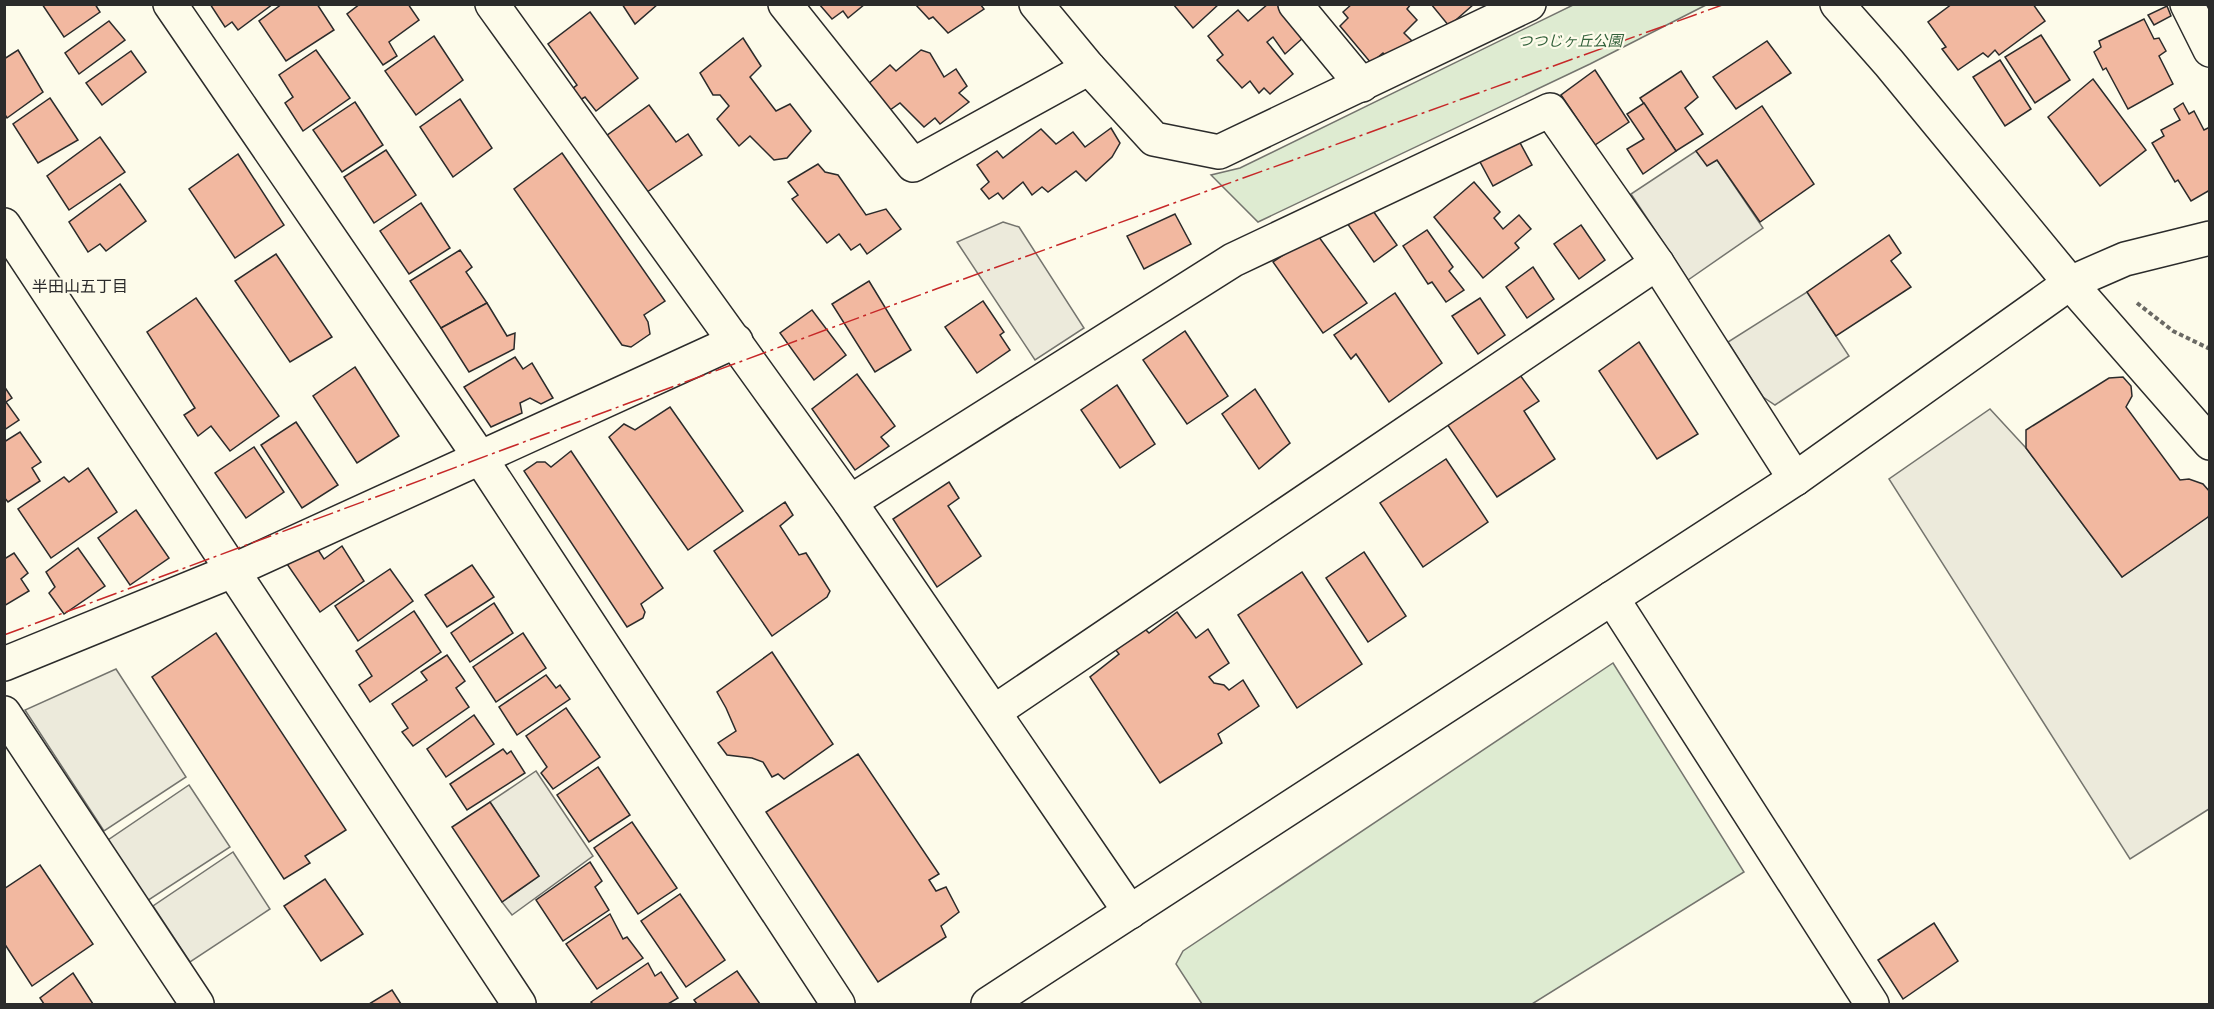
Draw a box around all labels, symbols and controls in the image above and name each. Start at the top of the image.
park label: つつじヶ丘公園 [1517,30,1624,50]
district label: 半田山五丁目 [32,275,128,297]

